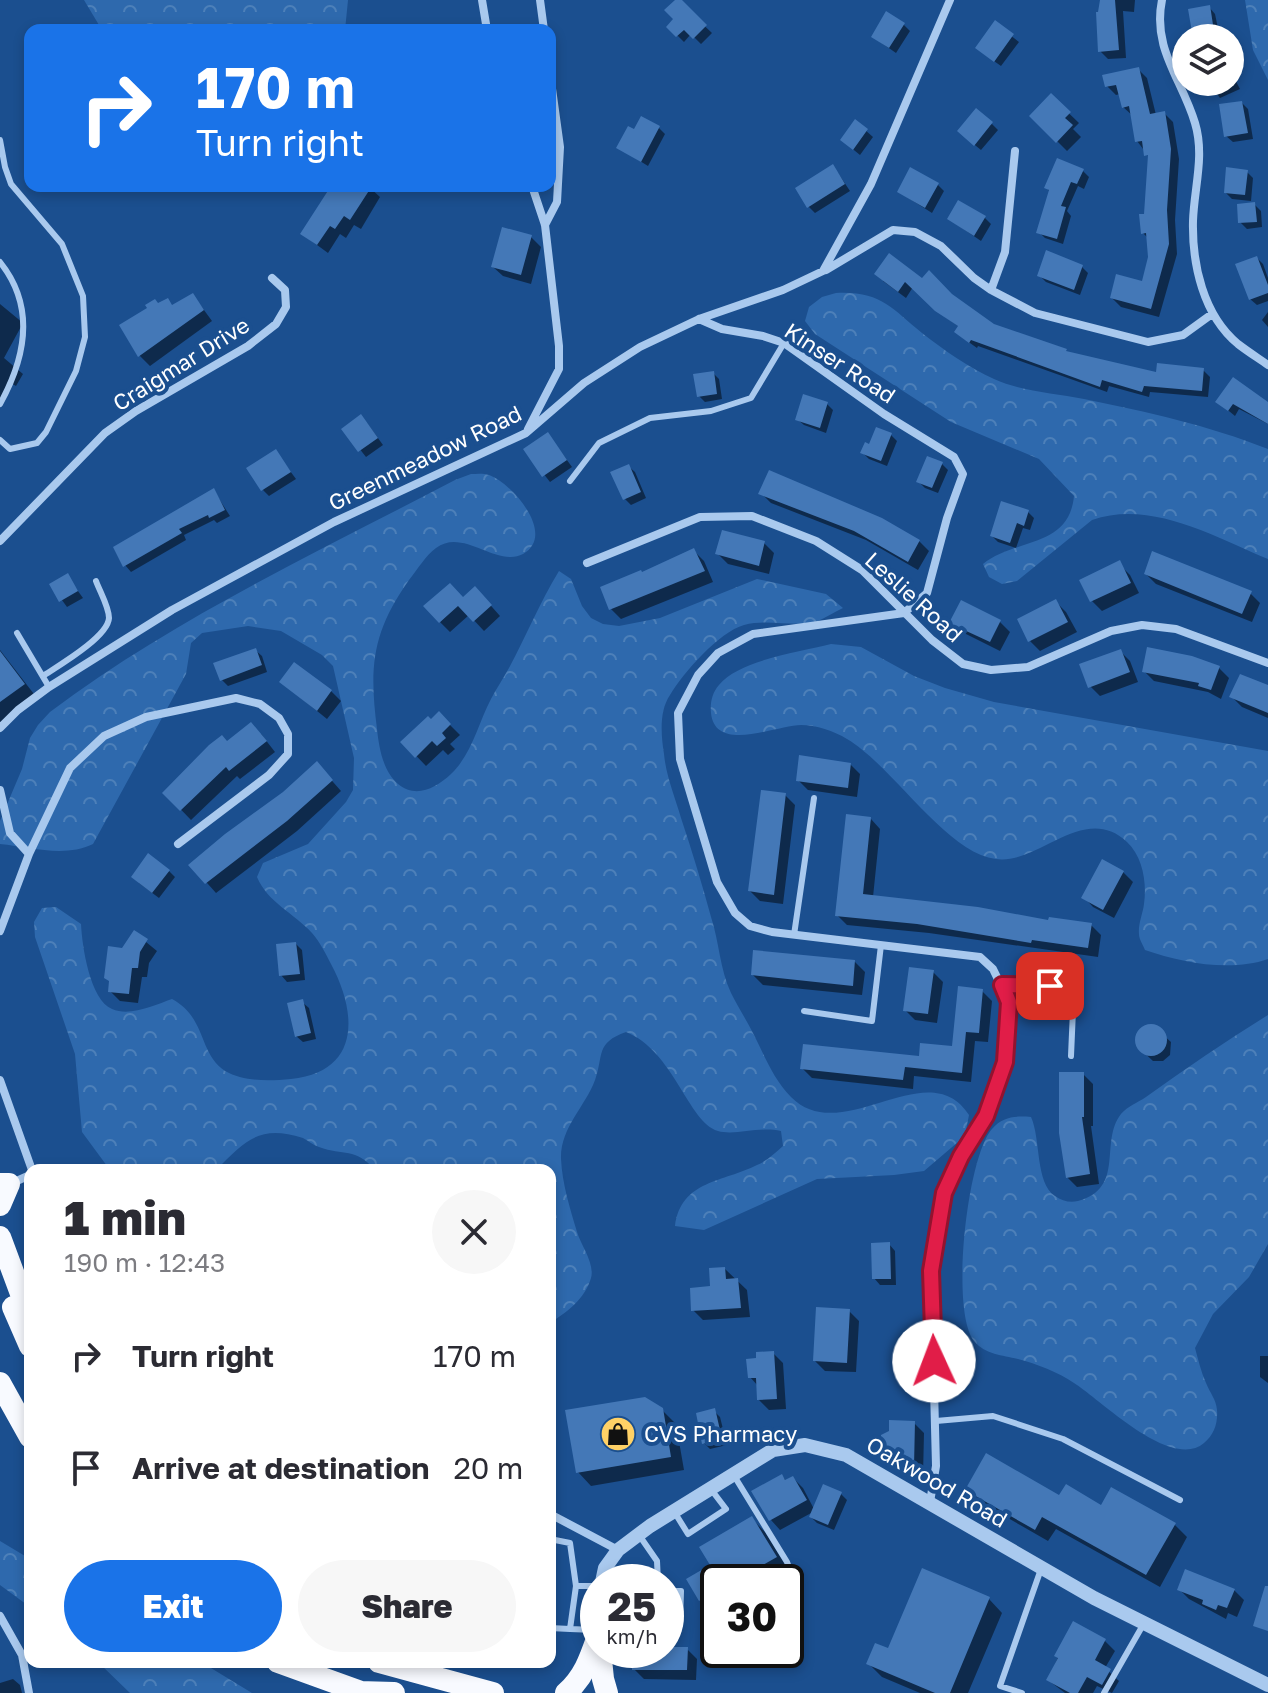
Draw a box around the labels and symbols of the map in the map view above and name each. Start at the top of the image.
street label: Craigmar Drive [108,311,254,416]
street label: Kinser Road [780,317,901,408]
street label: Greenmeadow Road [324,399,526,516]
street label: Leslie Road [860,546,969,647]
pin [1016,952,1084,1020]
position arrow [892,1319,976,1403]
shop icon: CVS Pharmacy [599,1415,637,1453]
place label: CVS Pharmacy [644,1420,797,1447]
street label: Oakwood Road [862,1430,1013,1533]
speed limit sign: 30 [700,1564,804,1668]

